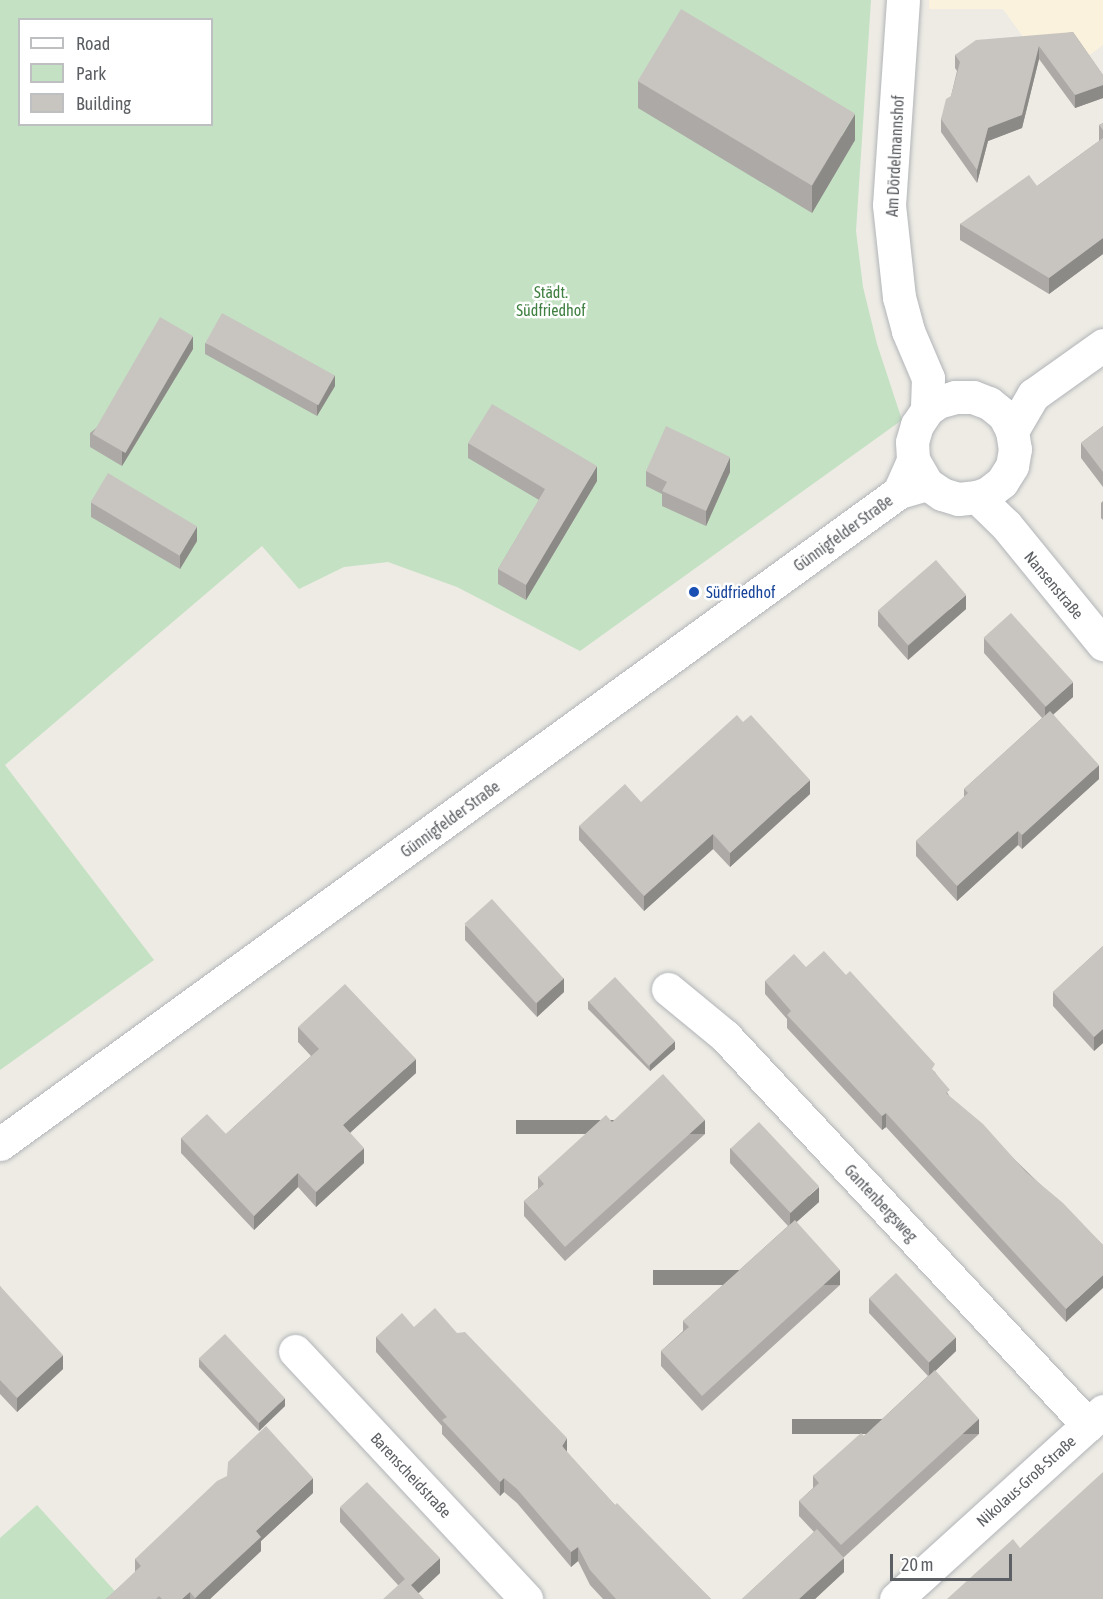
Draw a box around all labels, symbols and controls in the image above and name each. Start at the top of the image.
legend [18,18,213,126]
text: Road [76,33,110,54]
text: Park [76,63,106,84]
text: Building [76,93,131,114]
street label: Am Dördelmannshof [882,95,908,217]
park label: Städt. Südfriedhof [516,282,586,320]
street label: Günnigfelder Straße [790,491,896,575]
street label: Nansenstraße [1020,547,1088,623]
place label: Südfriedhof [706,582,775,602]
marker: Südfriedhof [687,585,701,599]
street label: Günnigfelder Straße [397,777,503,861]
street label: Gantenbergsweg [840,1161,922,1245]
street label: Barenscheidstraße [367,1428,455,1522]
street label: Nikolaus-Groß-Straße [973,1432,1079,1530]
scale bar [893,1542,1014,1580]
text: 20 m [901,1554,933,1575]

